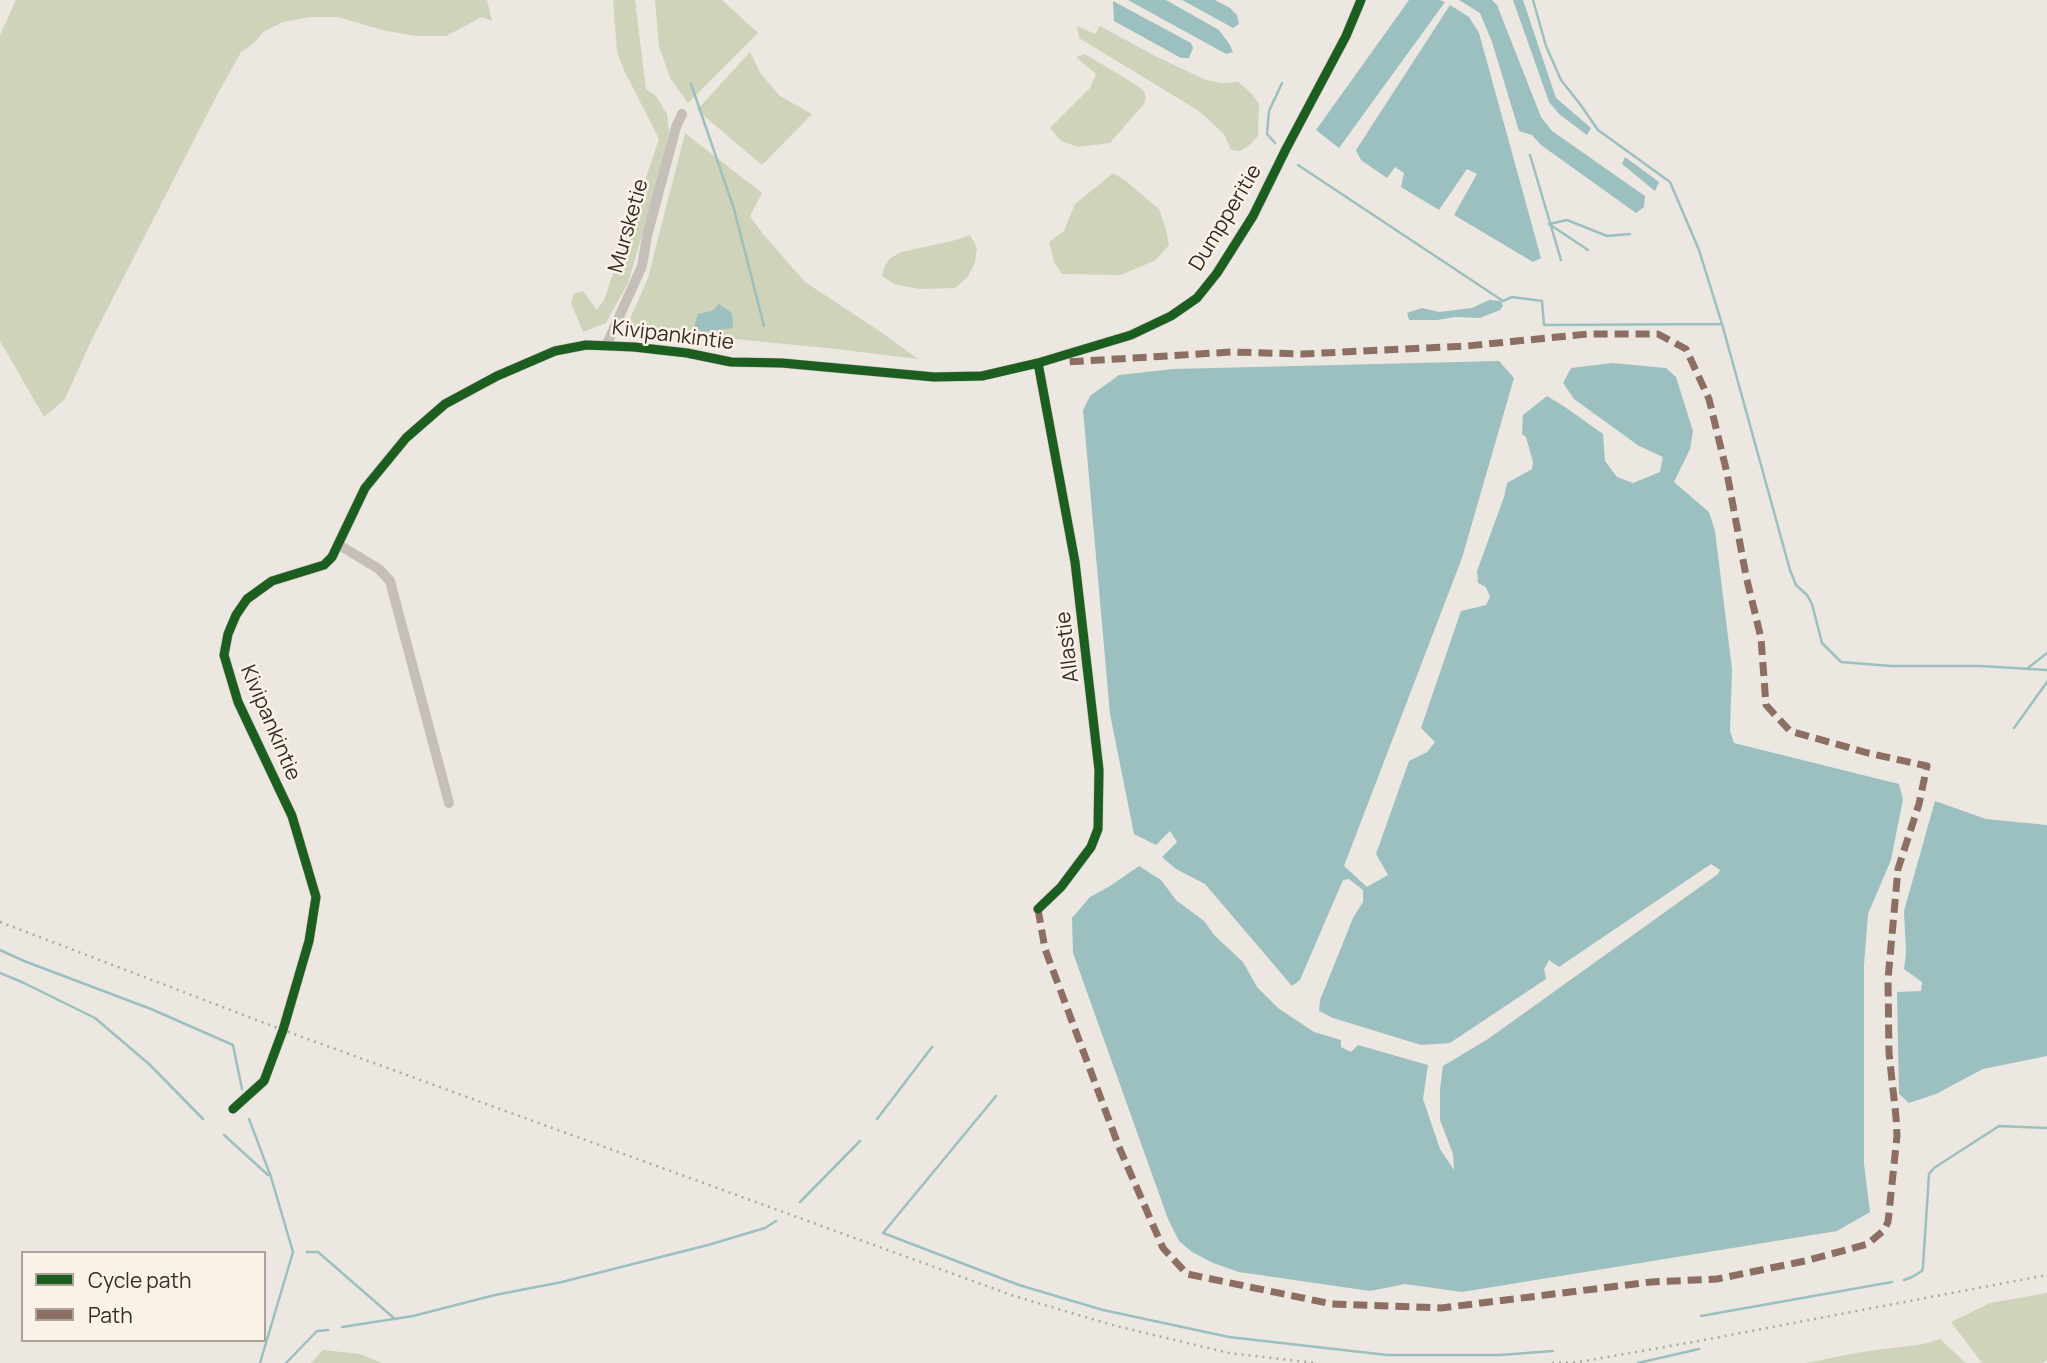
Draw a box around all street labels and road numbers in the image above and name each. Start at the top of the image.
street label: Dumpperitie [1184,160,1268,276]
street label: Mursketie [604,176,654,276]
street label: Kivipankintie [610,316,736,356]
street label: Allastie [1051,610,1085,684]
street label: Kivipankintie [234,662,306,784]

